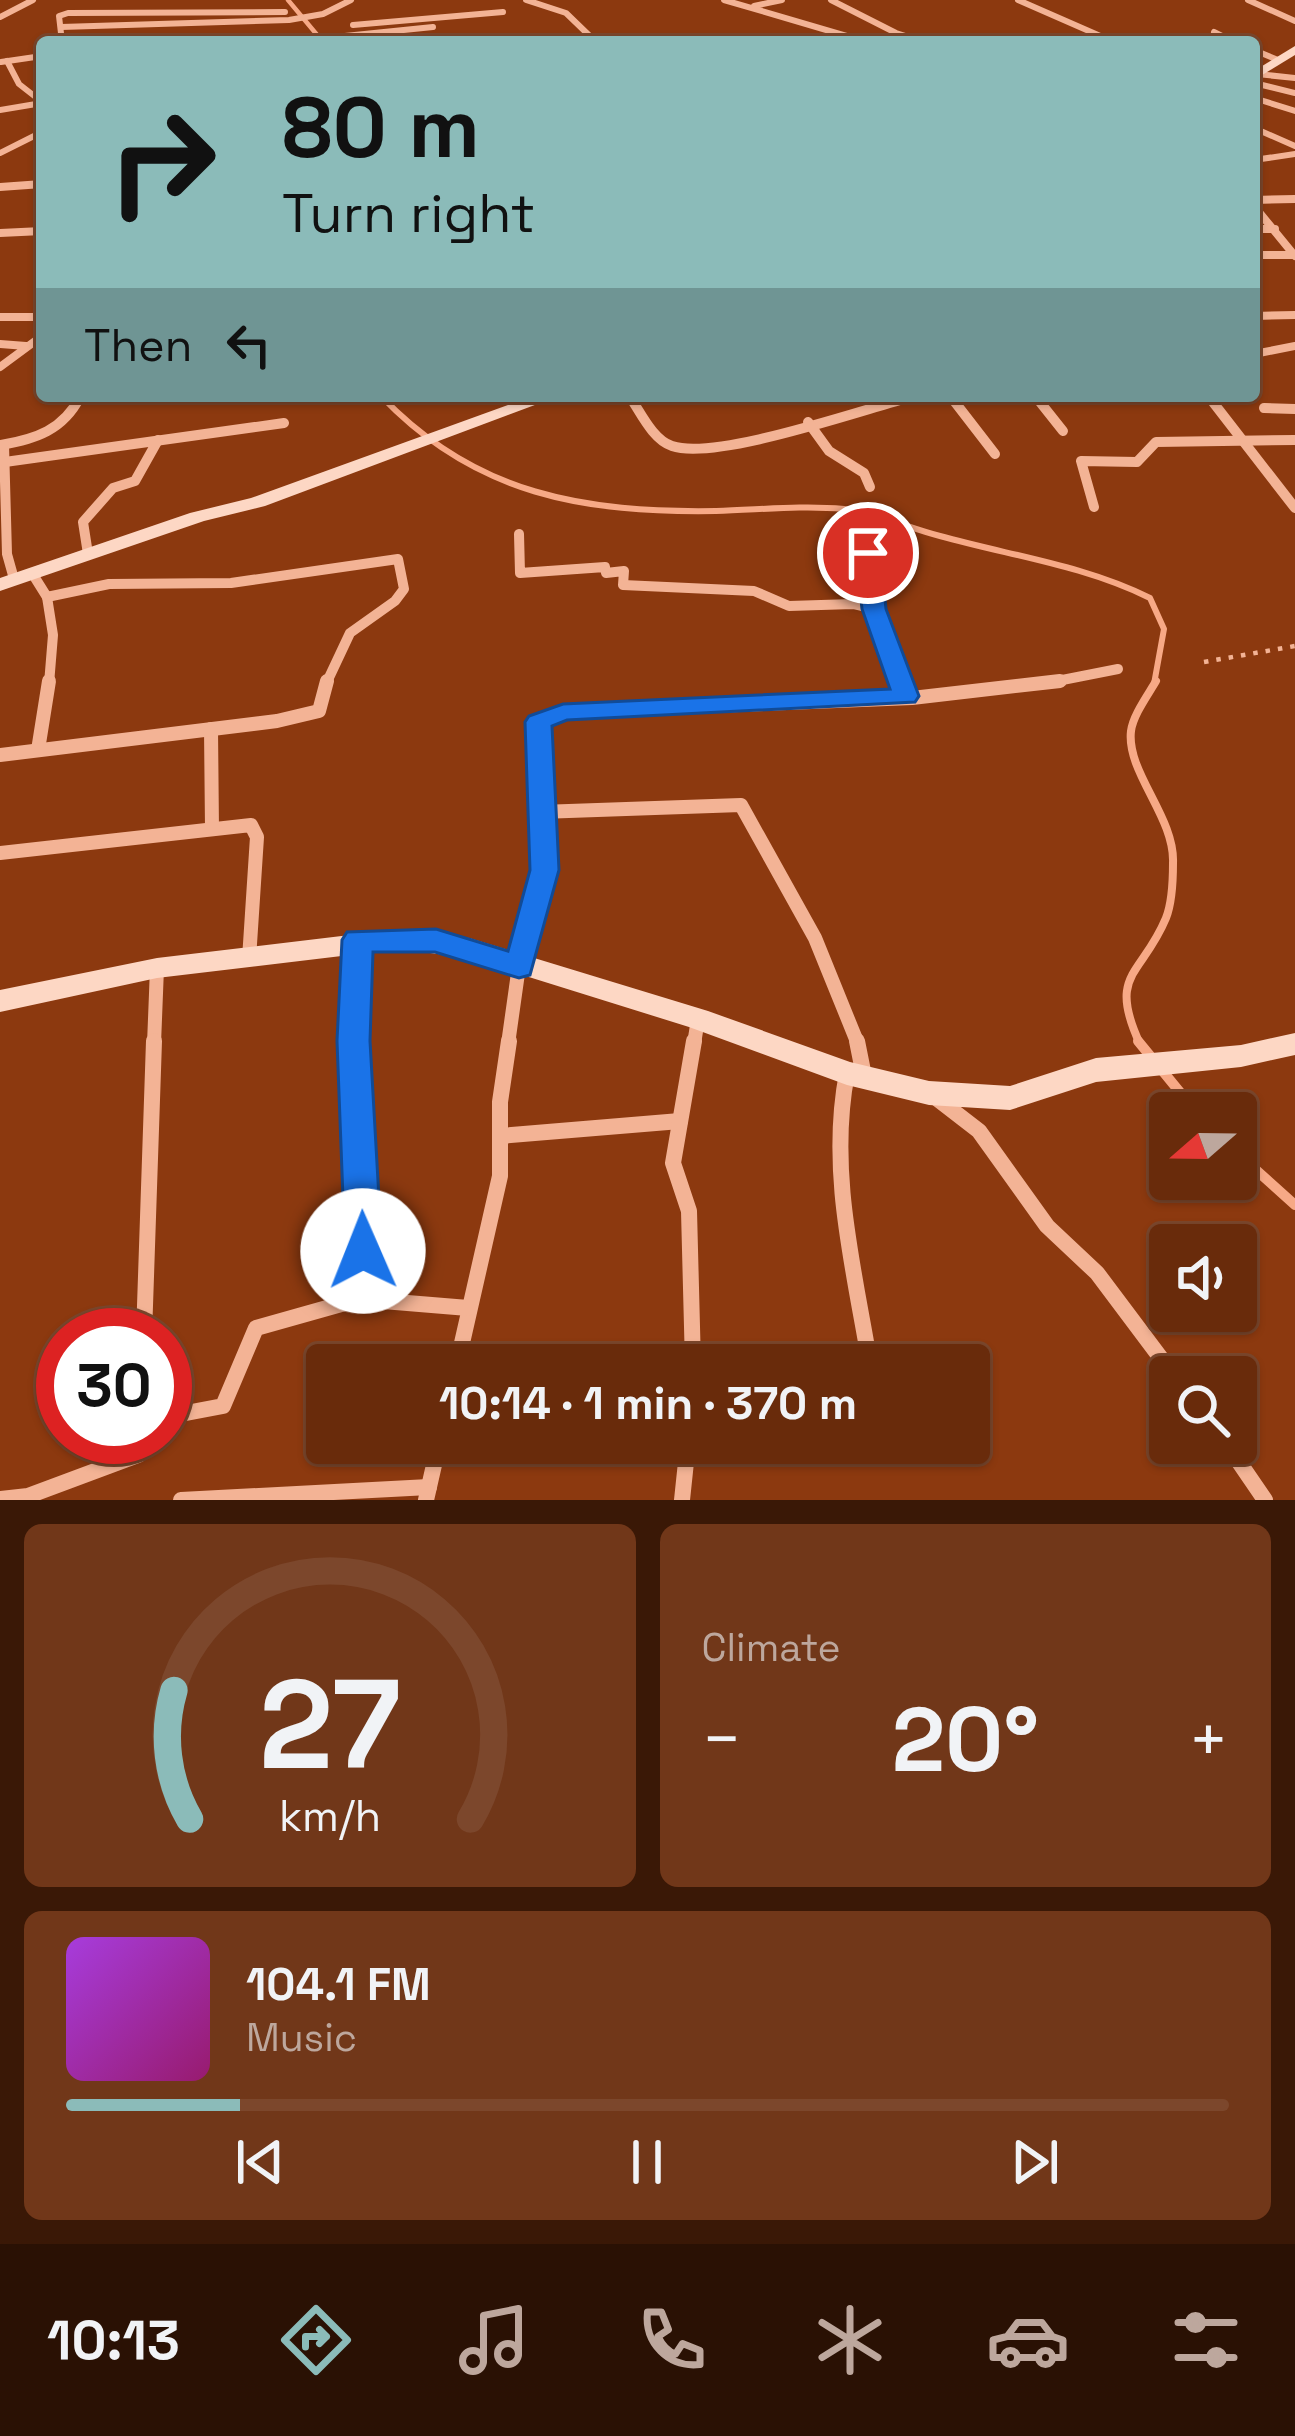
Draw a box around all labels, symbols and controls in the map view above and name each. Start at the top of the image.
text: 80 m [282,74,480,182]
icon: right [84,84,240,240]
text: Turn right [282,179,535,248]
icon: left [216,312,282,378]
text: Then [84,317,192,374]
pin [817,502,919,604]
icon: arrive [835,520,901,586]
north arrow [1149,1092,1257,1200]
map controls [1149,1092,1257,1464]
position arrow [300,1188,426,1314]
button: sound [1149,1224,1257,1332]
speed limit sign: 30 [36,1308,192,1464]
button: search [1149,1356,1257,1464]
text: 10:14 · 1 min · 370 m [439,1375,857,1432]
text: Climate [702,1623,841,1672]
text: 27 [259,1645,401,1804]
text: 20° [892,1682,1039,1797]
text: − [702,1697,742,1781]
text: + [1188,1697,1229,1781]
text: km/h [279,1788,381,1843]
text: 104.1 FM [246,1956,431,2013]
text: Music [246,2013,357,2062]
icon: previous [227,2129,293,2195]
icon: pause [614,2129,680,2195]
icon: next [1002,2129,1068,2195]
icon: directions [274,2298,358,2382]
icon: music [452,2298,536,2382]
icon: phone [630,2298,714,2382]
icon: climate [808,2298,892,2382]
icon: car [986,2298,1070,2382]
icon: filters [1164,2298,1248,2382]
text: 10:13 [47,2306,180,2375]

